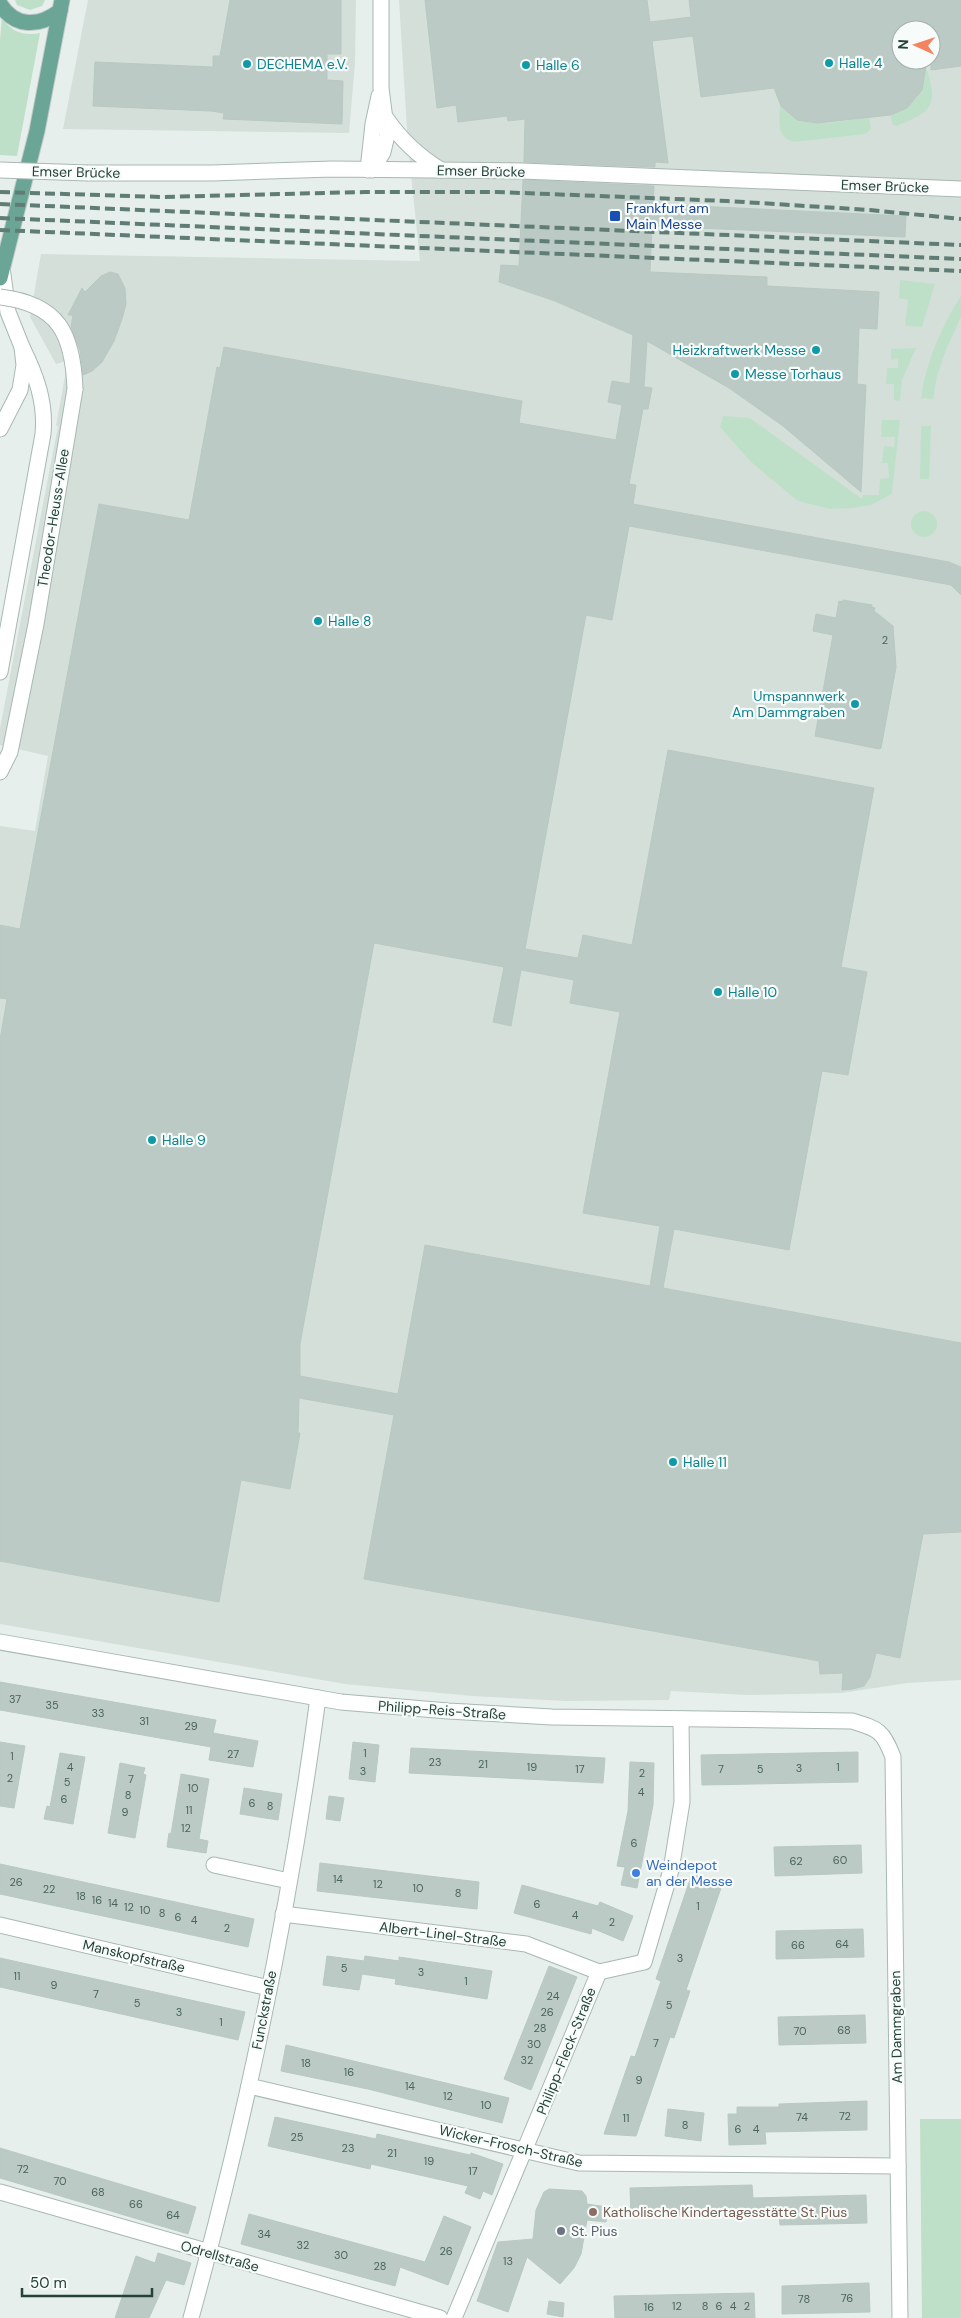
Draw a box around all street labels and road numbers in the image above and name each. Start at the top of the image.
street label: Emser Brücke [437,161,525,181]
street label: Emser Brücke [32,162,120,182]
street label: Emser Brücke [840,175,930,197]
street label: Theodor-Heuss-Allee [33,447,73,589]
street label: Philipp-Reis-Straße [377,1697,507,1723]
street label: Albert-Linel-Straße [378,1917,508,1951]
street label: Manskopfstraße [81,1935,187,1977]
street label: Funckstraße [248,1969,280,2051]
street label: Am Dammgraben [886,1970,906,2084]
street label: Philipp-Fleck-Straße [532,1985,600,2117]
street label: Wicker-Frosch-Straße [437,2121,585,2171]
street label: Odrellstraße [179,2236,261,2276]

